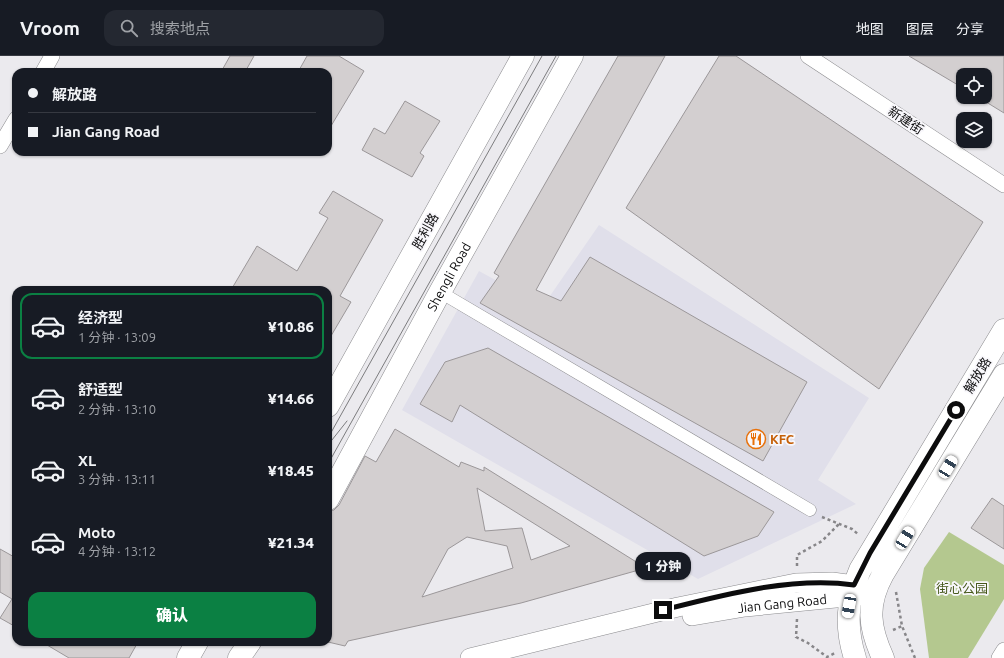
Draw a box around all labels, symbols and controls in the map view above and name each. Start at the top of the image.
search box [104,10,384,46]
text: Vroom [20,17,80,39]
icon: search [118,17,140,39]
text: 搜索地点 [150,20,210,37]
text: 地图 [856,21,884,37]
text: 图层 [906,21,934,37]
text: 分享 [956,21,984,37]
map controls [956,68,992,148]
button: locate [956,68,992,104]
text: 解放路 [52,86,97,103]
street label: 新建街 [886,104,926,136]
button: layers [956,112,992,148]
text: Jian Gang Road [52,123,160,140]
street label: 胜利路 [409,211,441,251]
street label: Shengli Road [424,240,473,313]
icon: car [30,308,66,344]
text: 经济型 [78,309,123,326]
text: ¥10.86 [268,318,314,335]
text: 1 分钟 · 13:09 [78,330,156,344]
street label: 解放路 [961,355,993,395]
icon: car [30,380,66,416]
text: 舒适型 [78,381,123,398]
text: ¥14.66 [268,390,314,407]
route start [947,401,965,419]
text: 2 分钟 · 13:10 [78,402,156,416]
restaurant icon: KFC [745,428,767,450]
place label: KFC [770,432,795,446]
icon: car [30,452,66,488]
text: XL [78,452,96,469]
car [937,454,959,480]
text: ¥18.45 [268,462,314,479]
text: 3 分钟 · 13:11 [78,472,156,486]
icon: car [30,524,66,560]
text: Moto [78,524,116,541]
car [894,525,916,551]
text: ¥21.34 [268,534,314,551]
text: 4 分钟 · 13:12 [78,544,156,558]
callout: 1 分钟 [635,552,691,580]
text: 1 分钟 [645,559,681,573]
park label: 街心公园 [936,581,988,595]
button: 确认 [28,592,316,638]
street label: Jian Gang Road [736,592,827,615]
car [841,593,857,619]
route end [654,601,672,619]

